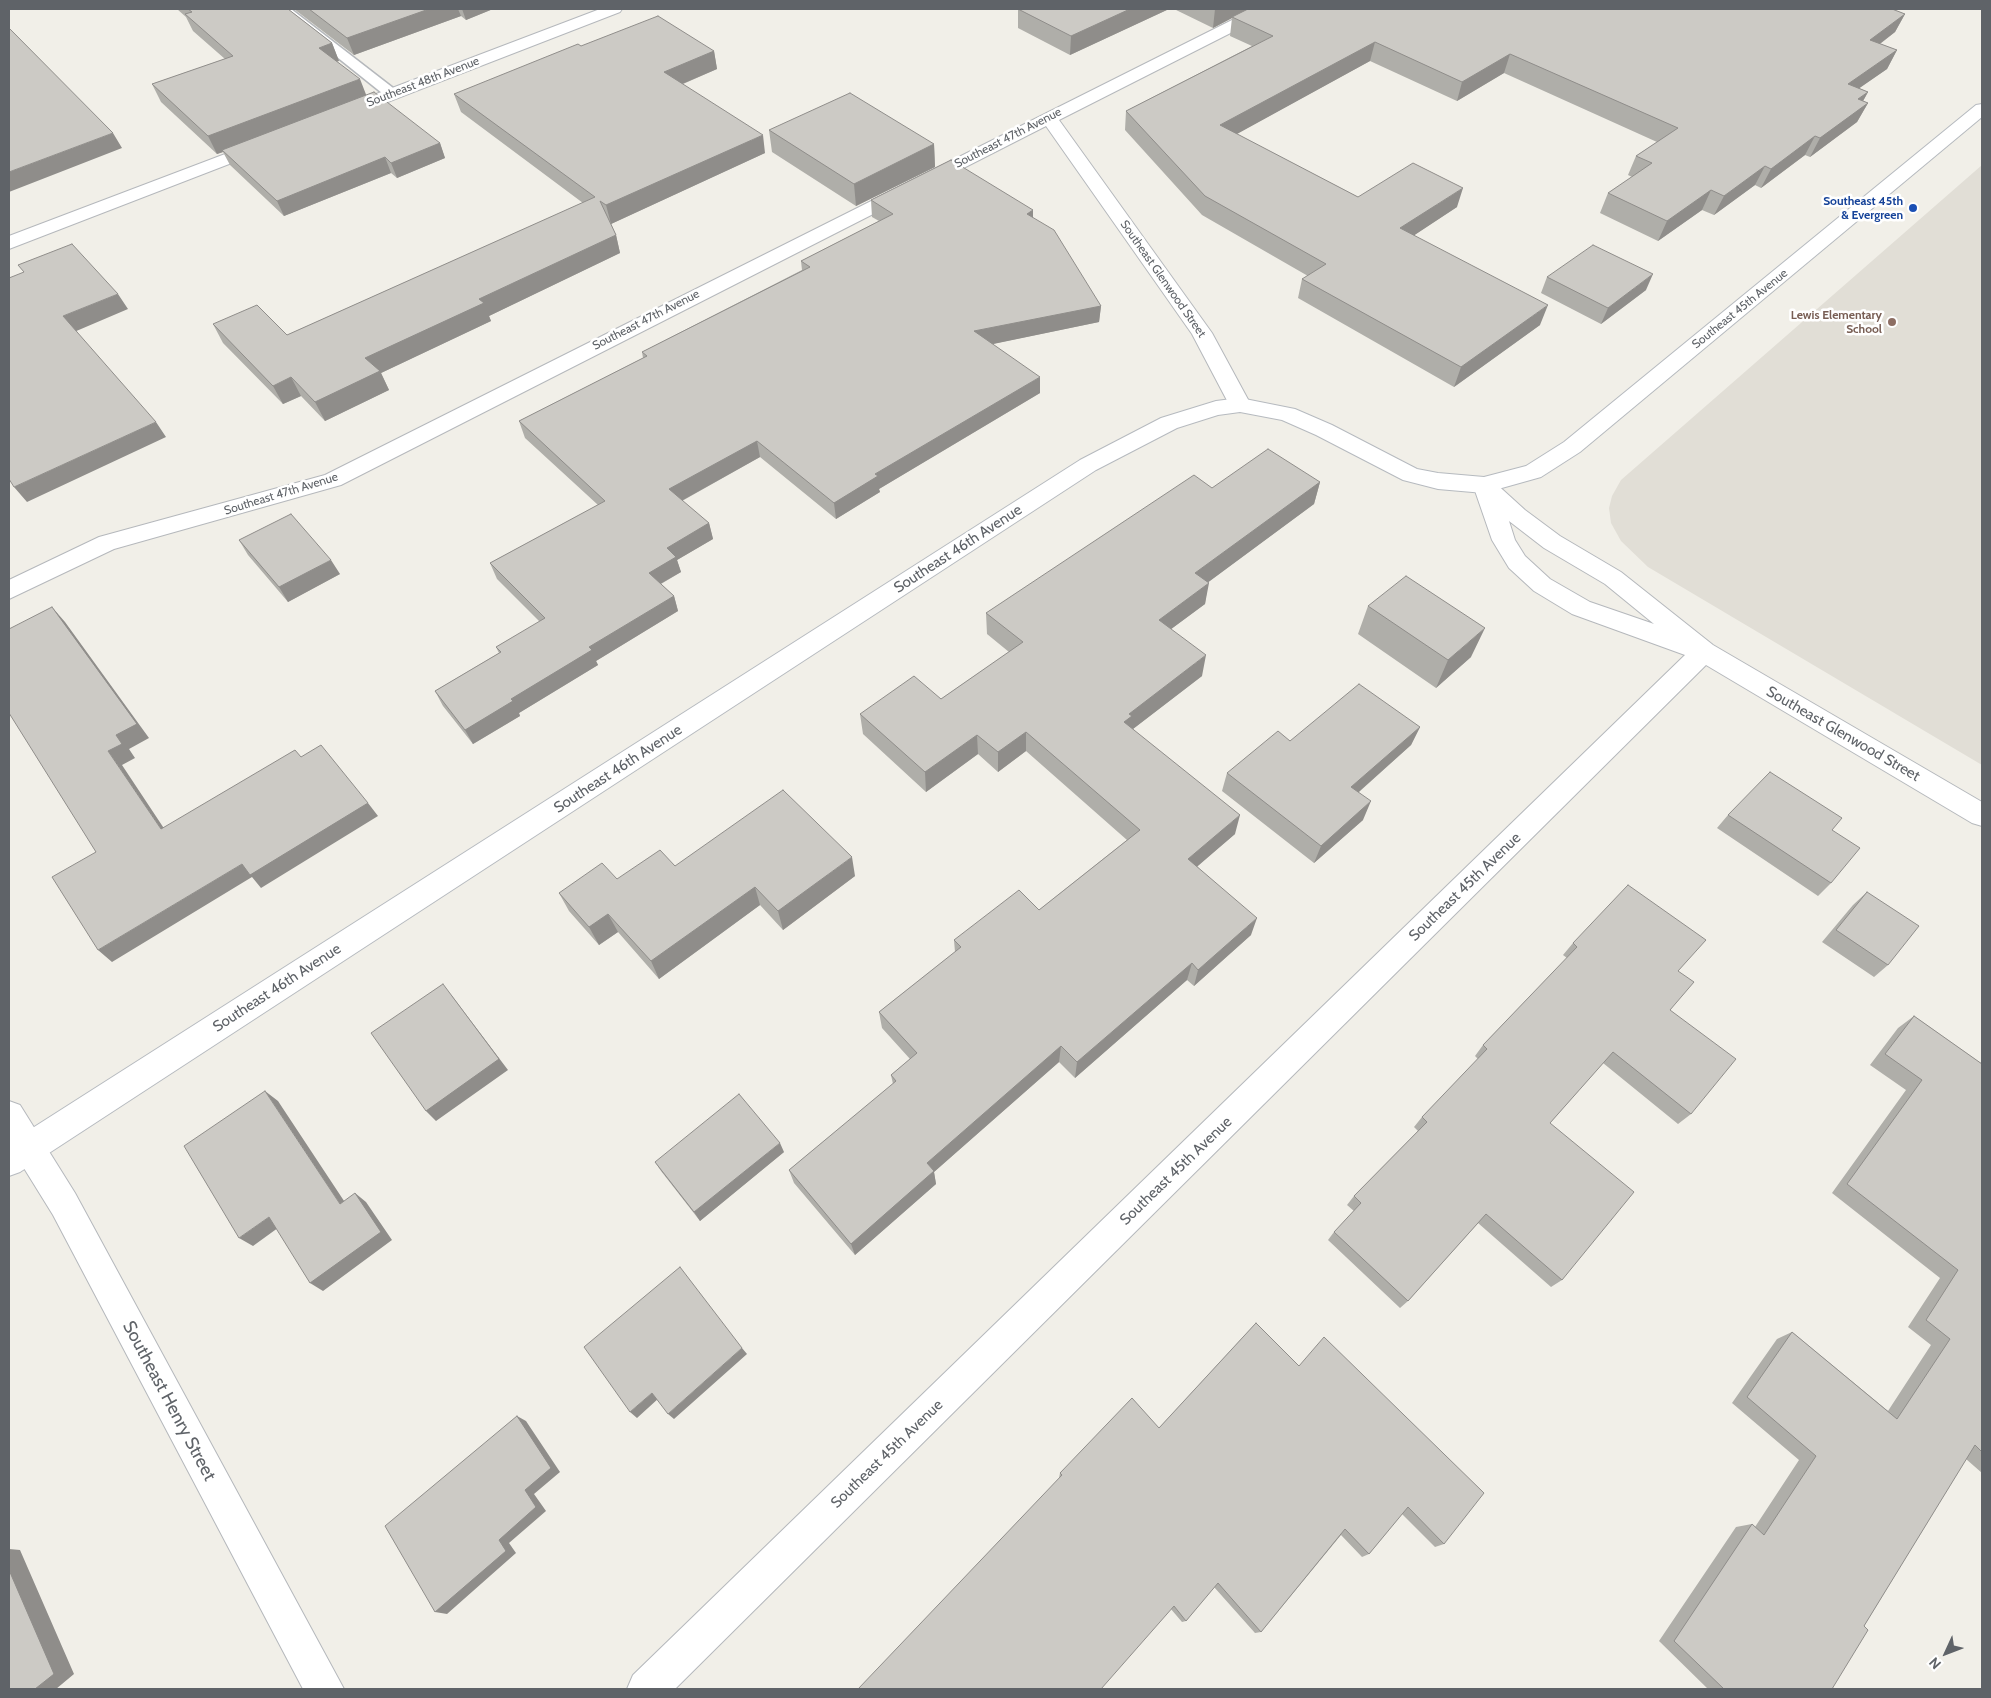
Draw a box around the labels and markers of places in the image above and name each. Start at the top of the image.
place label: Southeast 45th & Evergreen [1823,194,1903,222]
marker: Southeast 45th & Evergreen [1907,202,1919,214]
place label: Lewis Elementary School [1791,308,1882,336]
marker: Lewis Elementary School [1886,316,1898,328]

